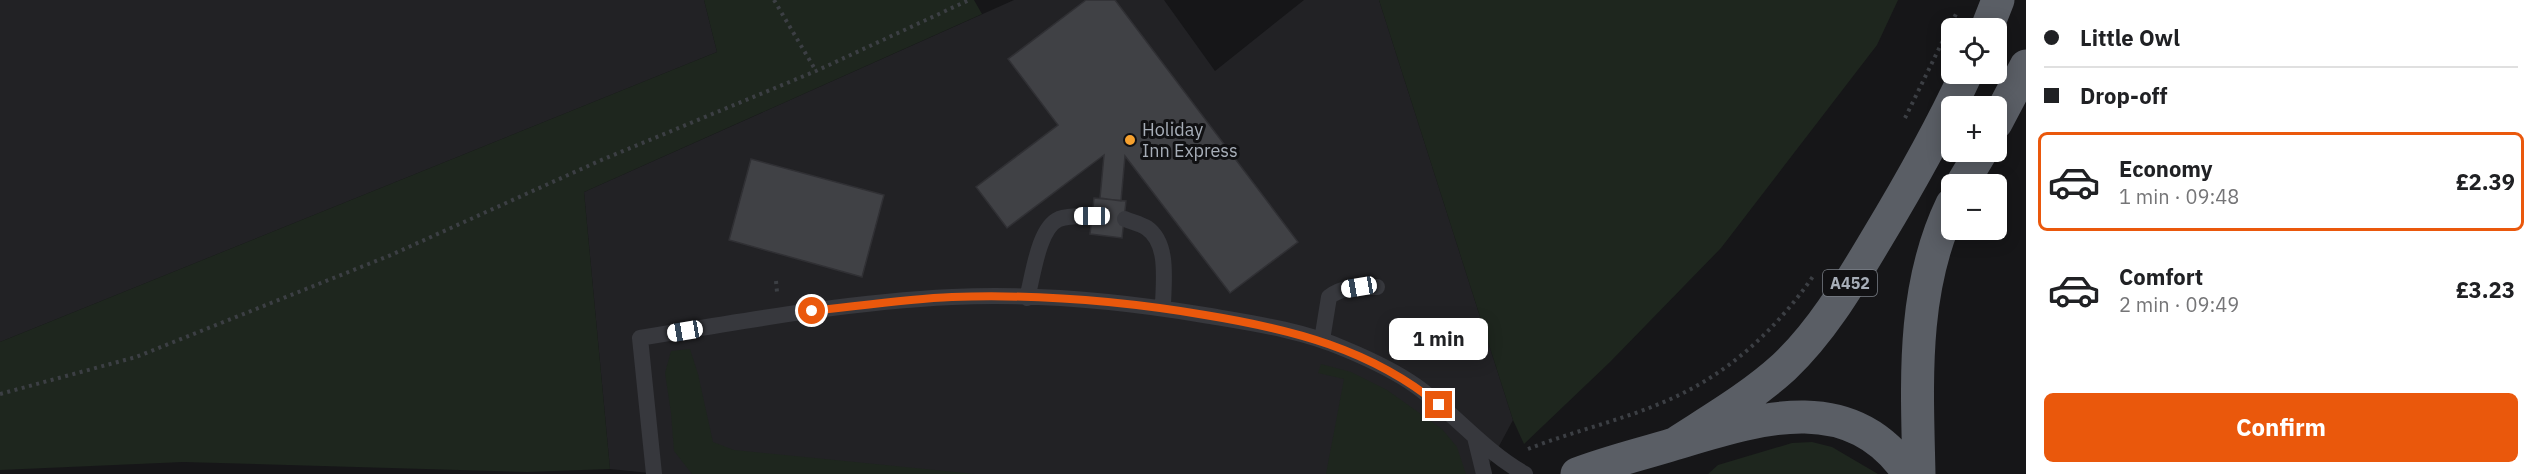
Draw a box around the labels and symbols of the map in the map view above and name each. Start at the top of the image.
place label: Holiday Inn Express [1142,118,1238,162]
marker: Holiday Inn Express [1123,133,1137,147]
car [1074,207,1110,225]
road number: A452 [1823,270,1877,296]
car [1340,275,1378,299]
route start [798,297,825,324]
callout: 1 min [1390,318,1488,360]
car [666,319,704,343]
route end [1425,391,1452,418]

